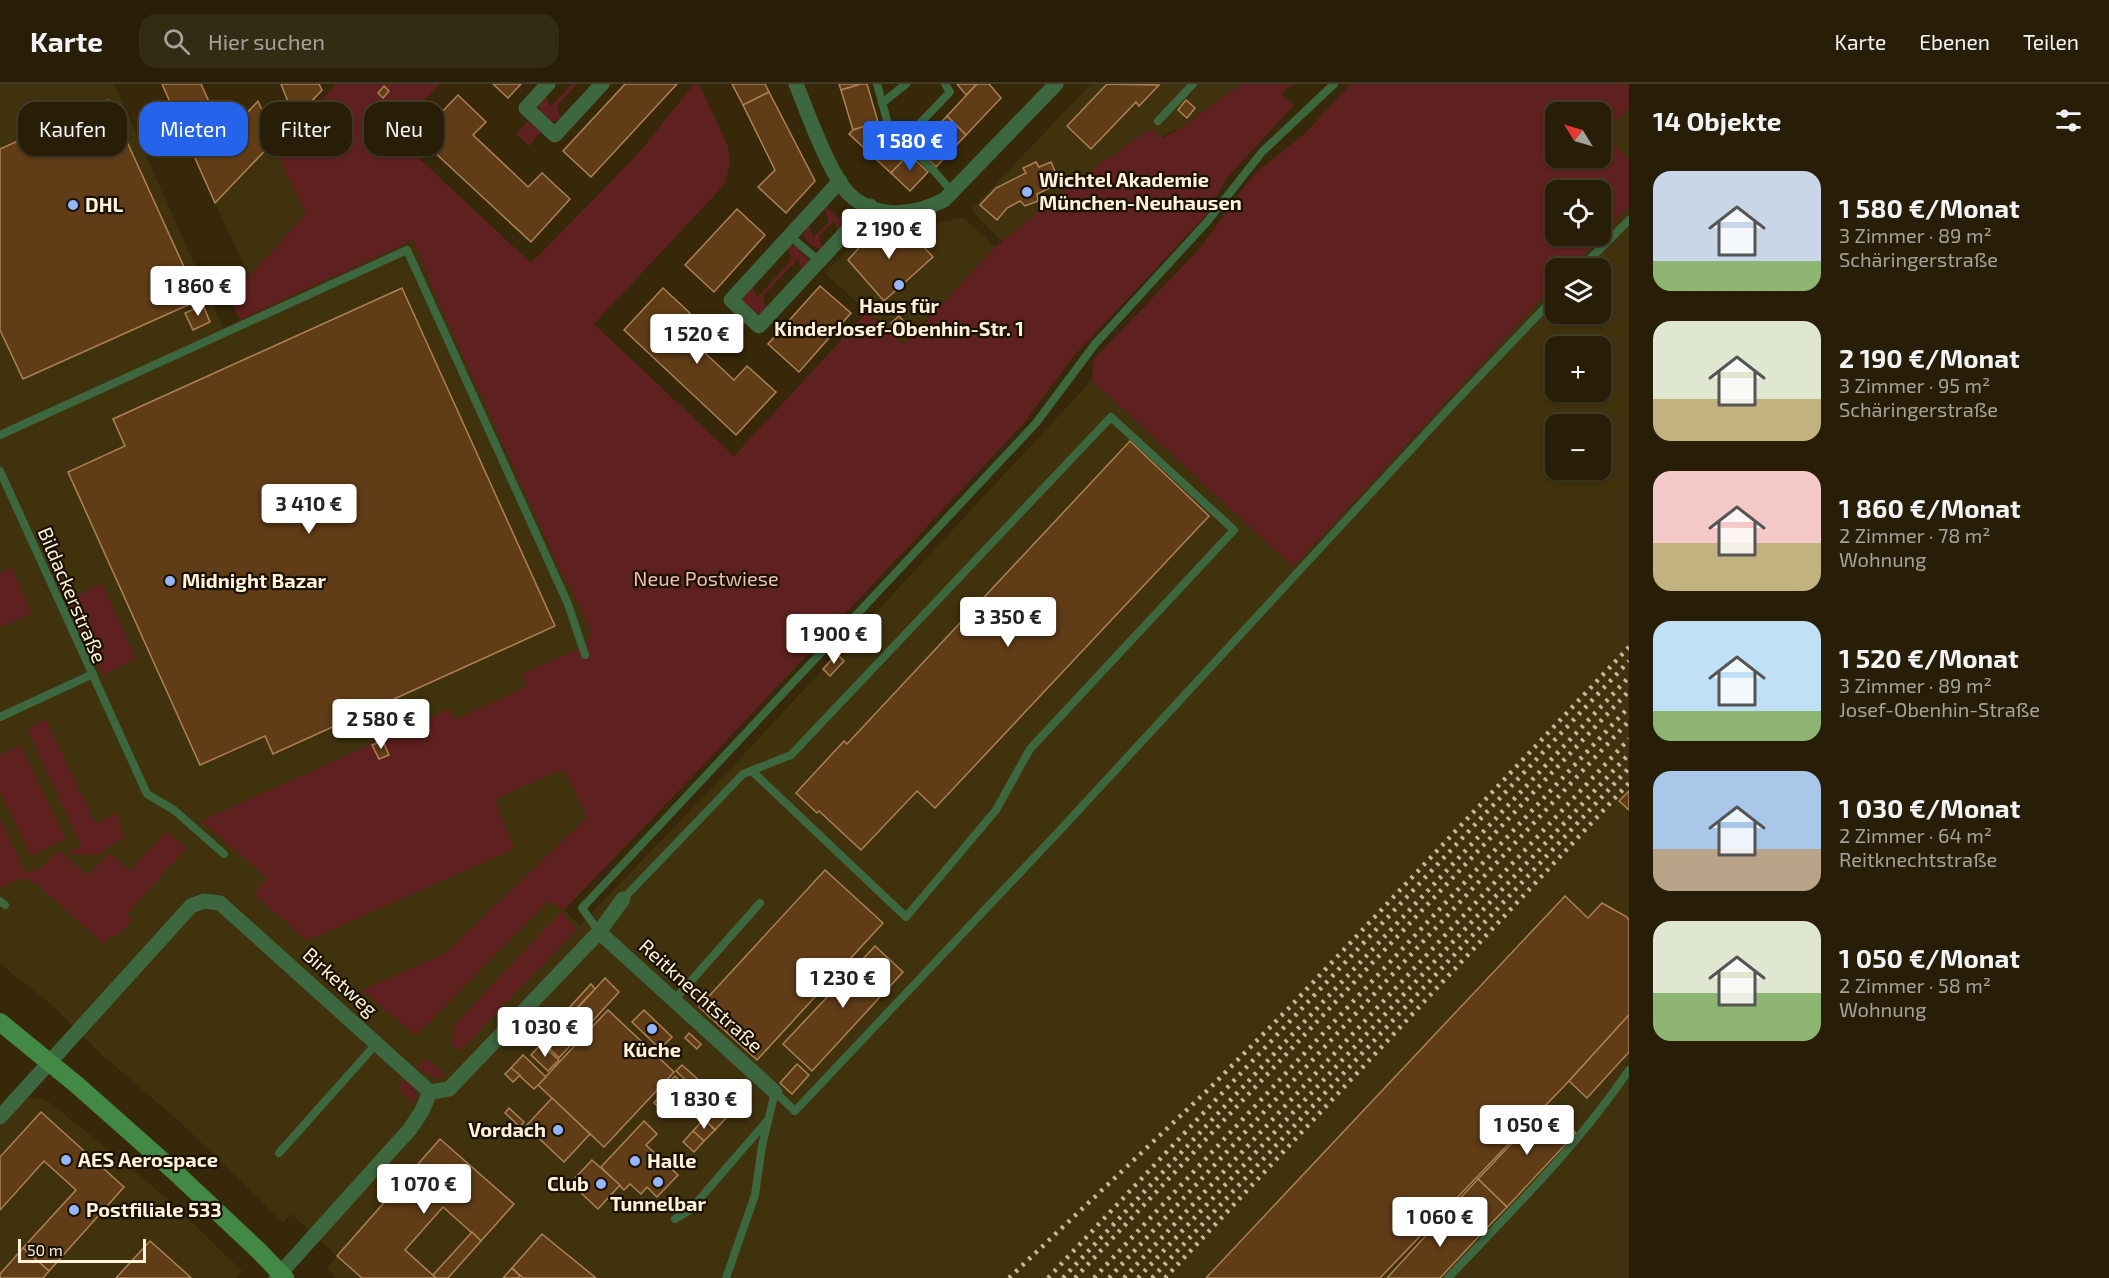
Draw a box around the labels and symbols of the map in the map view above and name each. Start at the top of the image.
north arrow [1545,102,1611,168]
pin: 1 580 € [855,121,965,172]
place label: Wichtel Akademie München-Neuhausen [1039,167,1242,214]
marker: Wichtel Akademie München-Neuhausen [1020,185,1034,199]
place label: DHL [85,192,123,216]
marker: DHL [66,198,80,212]
pin: 2 190 € [834,209,944,260]
pin: 1 860 € [143,266,253,317]
marker: Haus für KinderJosef-Obenhin-Str. 1 [892,278,906,292]
place label: Haus für KinderJosef-Obenhin-Str. 1 [774,293,1024,340]
pin: 1 520 € [642,314,752,365]
pin: 3 410 € [254,484,364,535]
street label: Bildackerstraße [34,523,112,666]
park label: Neue Postwiese [633,566,779,590]
place label: Midnight Bazar [182,568,327,592]
marker: Midnight Bazar [163,574,177,588]
pin: 3 350 € [953,597,1063,648]
pin: 1 900 € [779,614,889,665]
pin: 2 580 € [326,699,436,750]
street label: Reitknechtstraße [635,933,768,1057]
street label: Birketweg [298,942,383,1021]
pin: 1 230 € [788,958,898,1009]
pin: 1 030 € [490,1007,600,1058]
marker: Küche [645,1022,659,1036]
place label: Küche [623,1037,681,1061]
pin: 1 830 € [649,1079,759,1130]
pin: 1 050 € [1472,1105,1582,1156]
place label: Vordach [468,1117,546,1141]
marker: Vordach [551,1123,565,1137]
place label: AES Aerospace [78,1147,218,1171]
place label: Halle [647,1148,697,1172]
marker: AES Aerospace [59,1153,73,1167]
marker: Halle [628,1154,642,1168]
pin: 1 070 € [369,1164,479,1215]
place label: Club [547,1171,589,1195]
marker: Tunnelbar [651,1175,665,1189]
marker: Club [594,1177,608,1191]
place label: Tunnelbar [610,1191,706,1215]
place label: Postfiliale 533 [86,1197,222,1221]
pin: 1 060 € [1385,1197,1495,1248]
marker: Postfiliale 533 [67,1203,81,1217]
scale bar [18,1236,146,1264]

